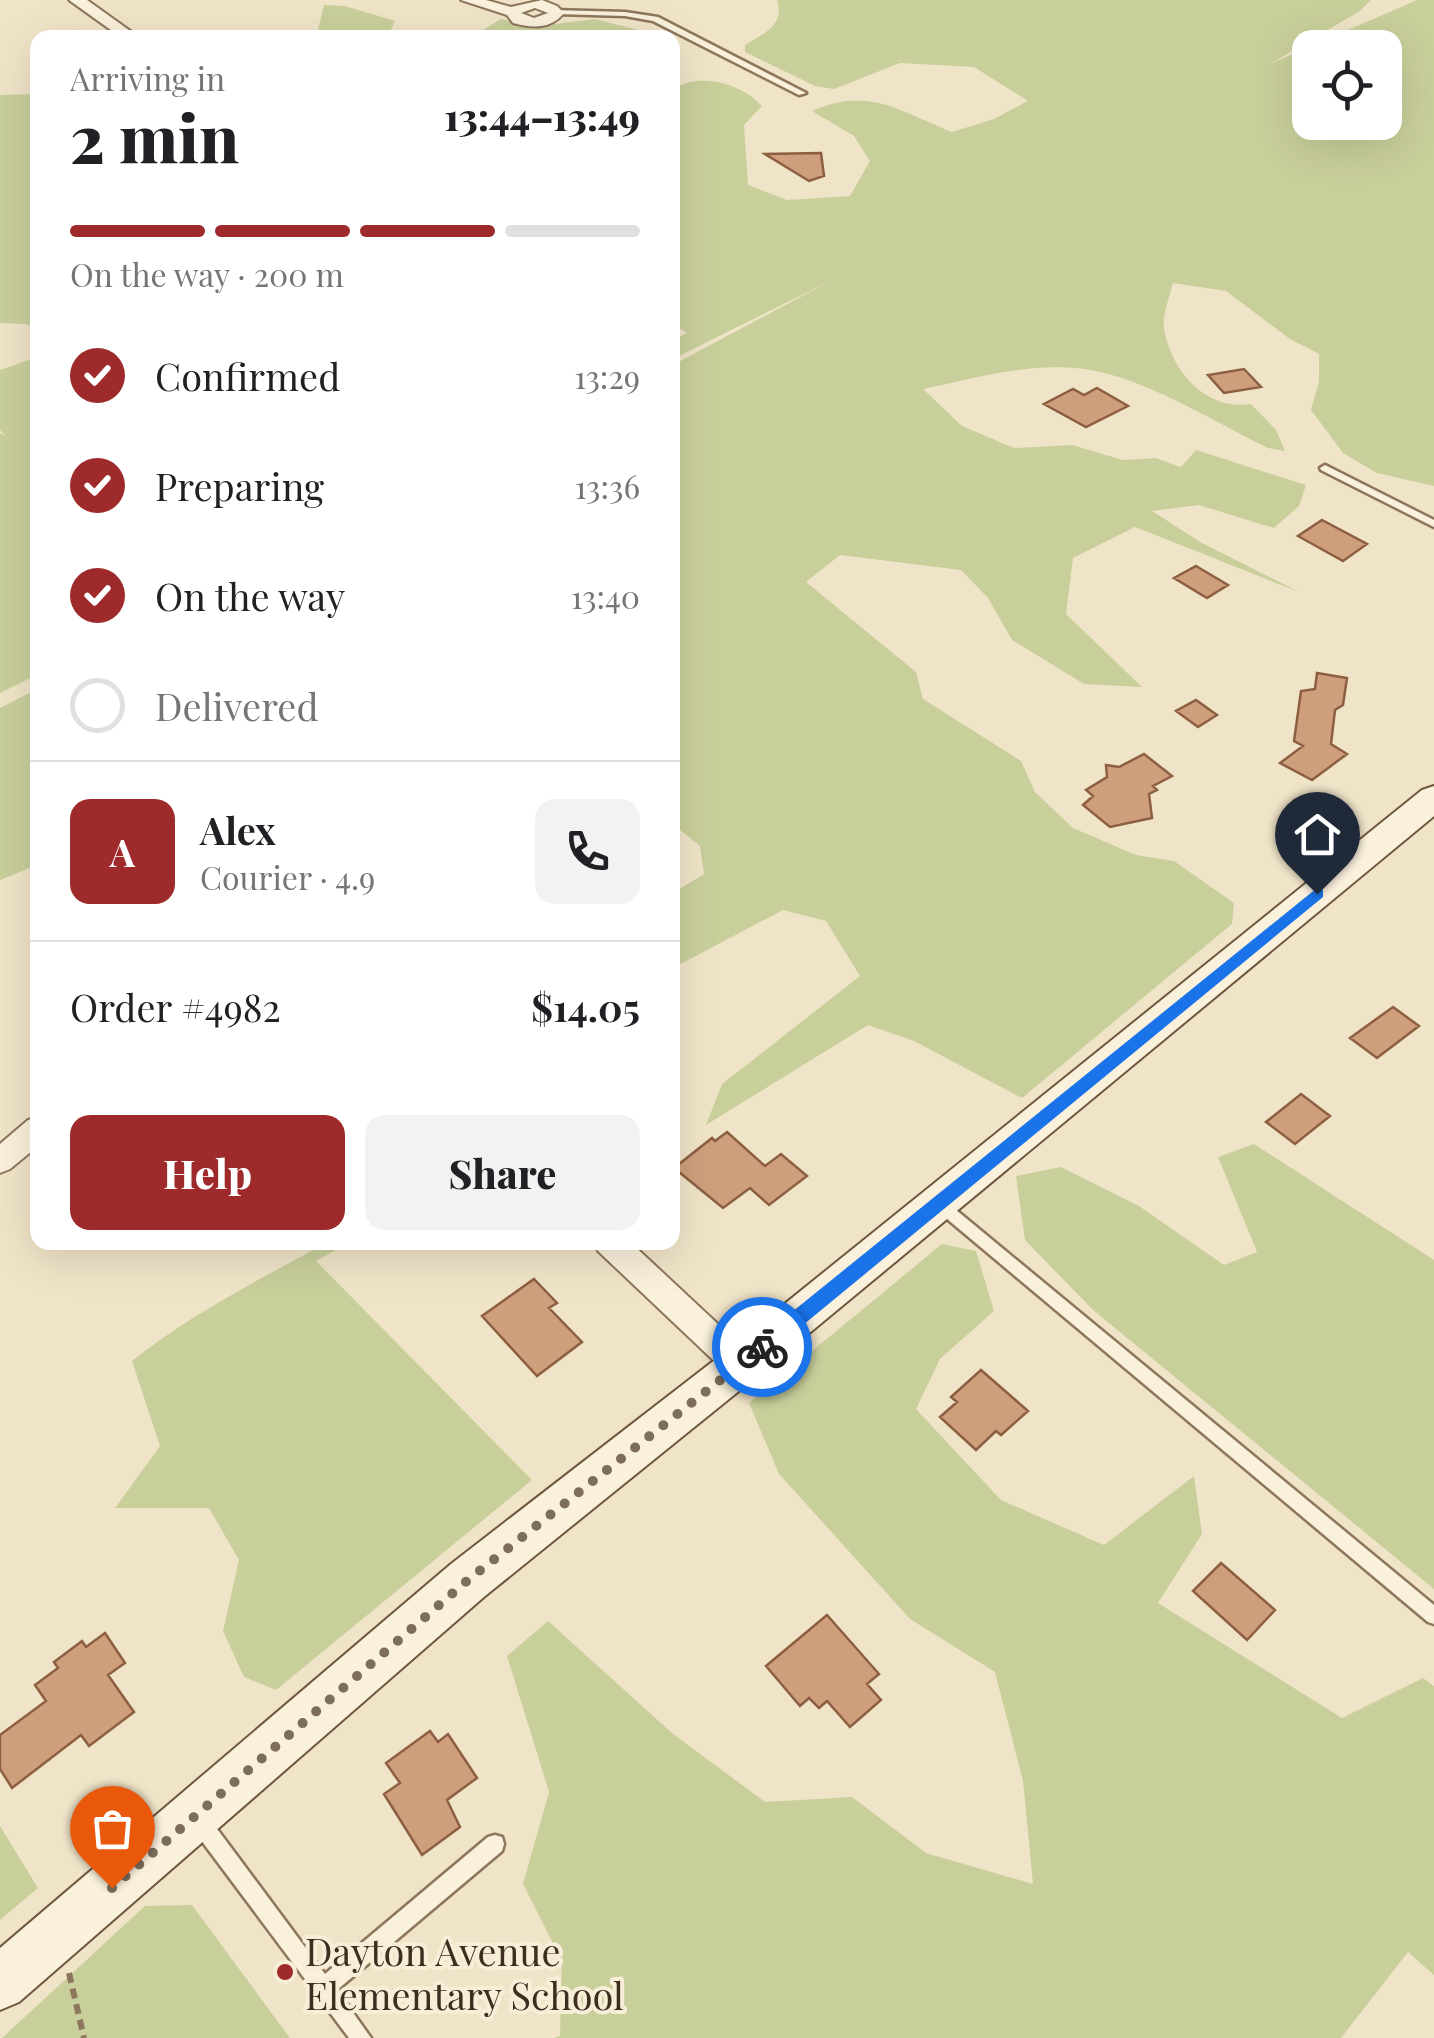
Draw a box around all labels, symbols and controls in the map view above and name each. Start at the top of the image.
map controls [1292,30,1402,140]
button: locate [1292,30,1402,140]
text: Arriving in [70,56,225,99]
text: 13:44–13:49 [444,90,640,141]
text: 2 min [70,93,239,179]
text: On the way · 200 m [70,252,344,295]
icon: check [70,348,125,403]
text: Confirmed [155,350,340,401]
text: 13:29 [574,354,640,397]
icon: check [70,458,125,513]
text: Preparing [155,460,324,511]
text: 13:36 [575,464,640,507]
icon: check [70,568,125,623]
text: On the way [155,570,345,621]
text: 13:40 [571,574,640,617]
text: Delivered [155,680,319,731]
pin [1275,792,1360,895]
button: phone [535,799,640,904]
text: Alex [200,804,276,855]
icon: home [1290,807,1345,862]
text: A [110,826,135,877]
text: Courier · 4.9 [200,855,375,898]
text: Order #4982 [70,981,281,1032]
text: $14.05 [531,981,640,1032]
button: Help [70,1115,345,1230]
button: Share [365,1115,640,1230]
courier [712,1297,812,1397]
icon: bike [735,1320,790,1375]
pin [70,1786,155,1889]
icon: bag [85,1801,140,1856]
place label: Dayton Avenue Elementary School [305,1925,624,2020]
marker: Dayton Avenue Elementary School [274,1961,296,1983]

